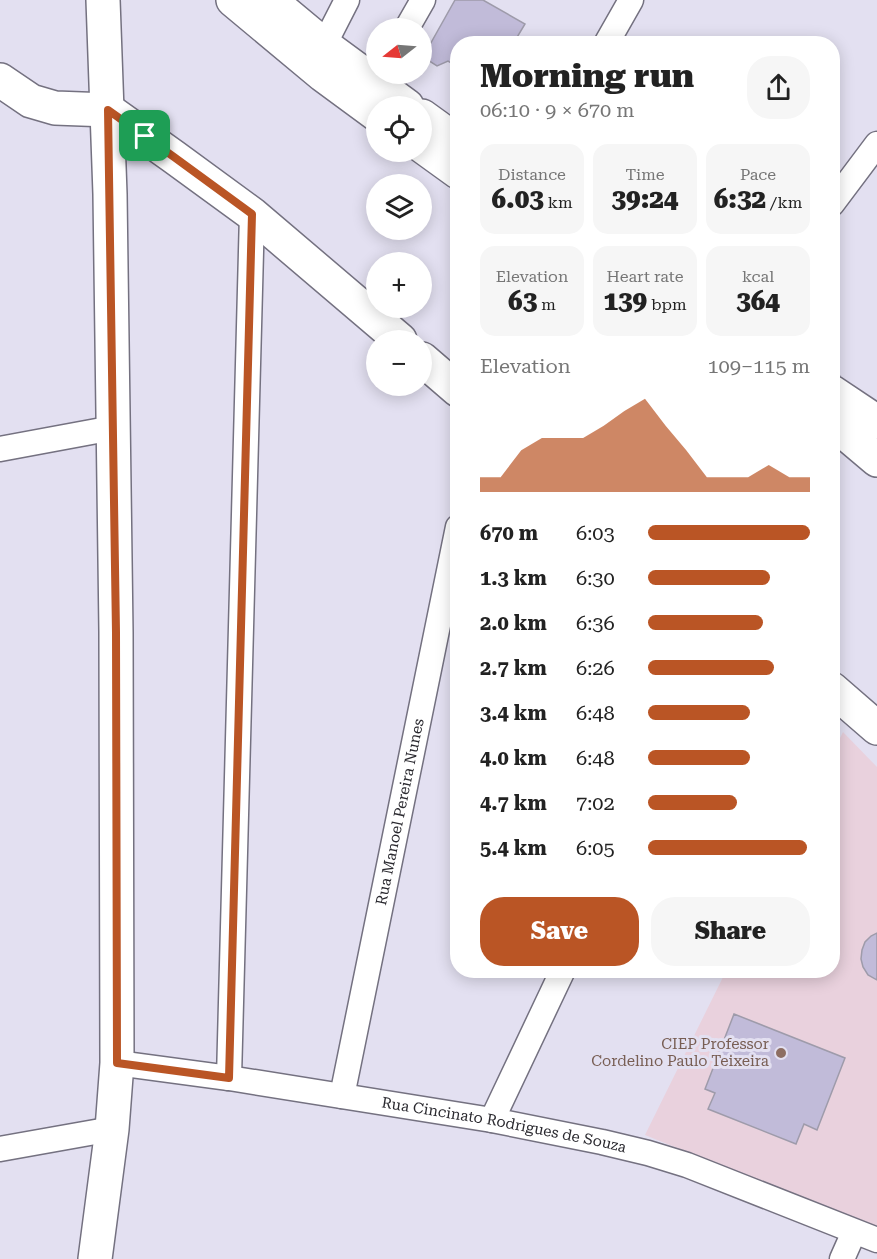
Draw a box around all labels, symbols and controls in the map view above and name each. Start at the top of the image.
north arrow [366,18,432,84]
map controls [366,18,432,396]
text: Morning run [480,56,694,95]
button: share [747,56,810,119]
button: locate [366,96,432,162]
text: 06:10 · 9 × 670 m [480,98,635,122]
pin [119,110,170,161]
icon: arrive [128,119,161,152]
text: Distance [498,165,566,184]
text: Time [625,165,665,184]
text: Pace [740,165,776,184]
button: layers [366,174,432,240]
text: 6.03 [491,184,544,214]
text: 39:24 [612,184,678,214]
text: 6:32 [714,184,766,214]
text: km [544,193,573,212]
text: /km [766,193,802,212]
button: + [366,252,432,318]
text: Elevation [496,267,568,286]
text: Heart rate [607,267,683,286]
text: kcal [742,267,774,286]
text: 63 [508,286,537,316]
text: 139 [603,286,647,316]
text: 364 [736,286,780,316]
text: m [537,295,556,314]
text: bpm [647,295,687,314]
button: − [366,330,432,396]
text: Elevation [480,354,571,378]
text: 109–115 m [707,354,810,378]
text: 670 m [480,521,538,545]
text: 6:03 [576,521,615,545]
text: 1.3 km [480,566,547,590]
text: 6:30 [576,566,615,590]
text: 2.0 km [480,611,547,635]
text: 6:36 [576,611,615,635]
text: 2.7 km [480,656,547,680]
text: 6:26 [576,656,615,680]
text: 3.4 km [480,701,547,725]
text: 6:48 [576,701,615,725]
street label: Rua Manoel Pereira Nunes [372,717,428,907]
text: 4.0 km [480,746,547,770]
text: 6:48 [576,746,615,770]
text: 4.7 km [480,791,547,815]
text: 7:02 [576,791,615,815]
text: 5.4 km [480,836,547,860]
text: 6:05 [576,836,615,860]
button: Save [480,897,639,966]
button: Share [651,897,810,966]
place label: CIEP Professor Cordelino Paulo Teixeira [591,1035,769,1070]
marker: CIEP Professor Cordelino Paulo Teixeira [774,1046,788,1060]
street label: Rua Cincinato Rodrigues de Souza [380,1094,628,1156]

